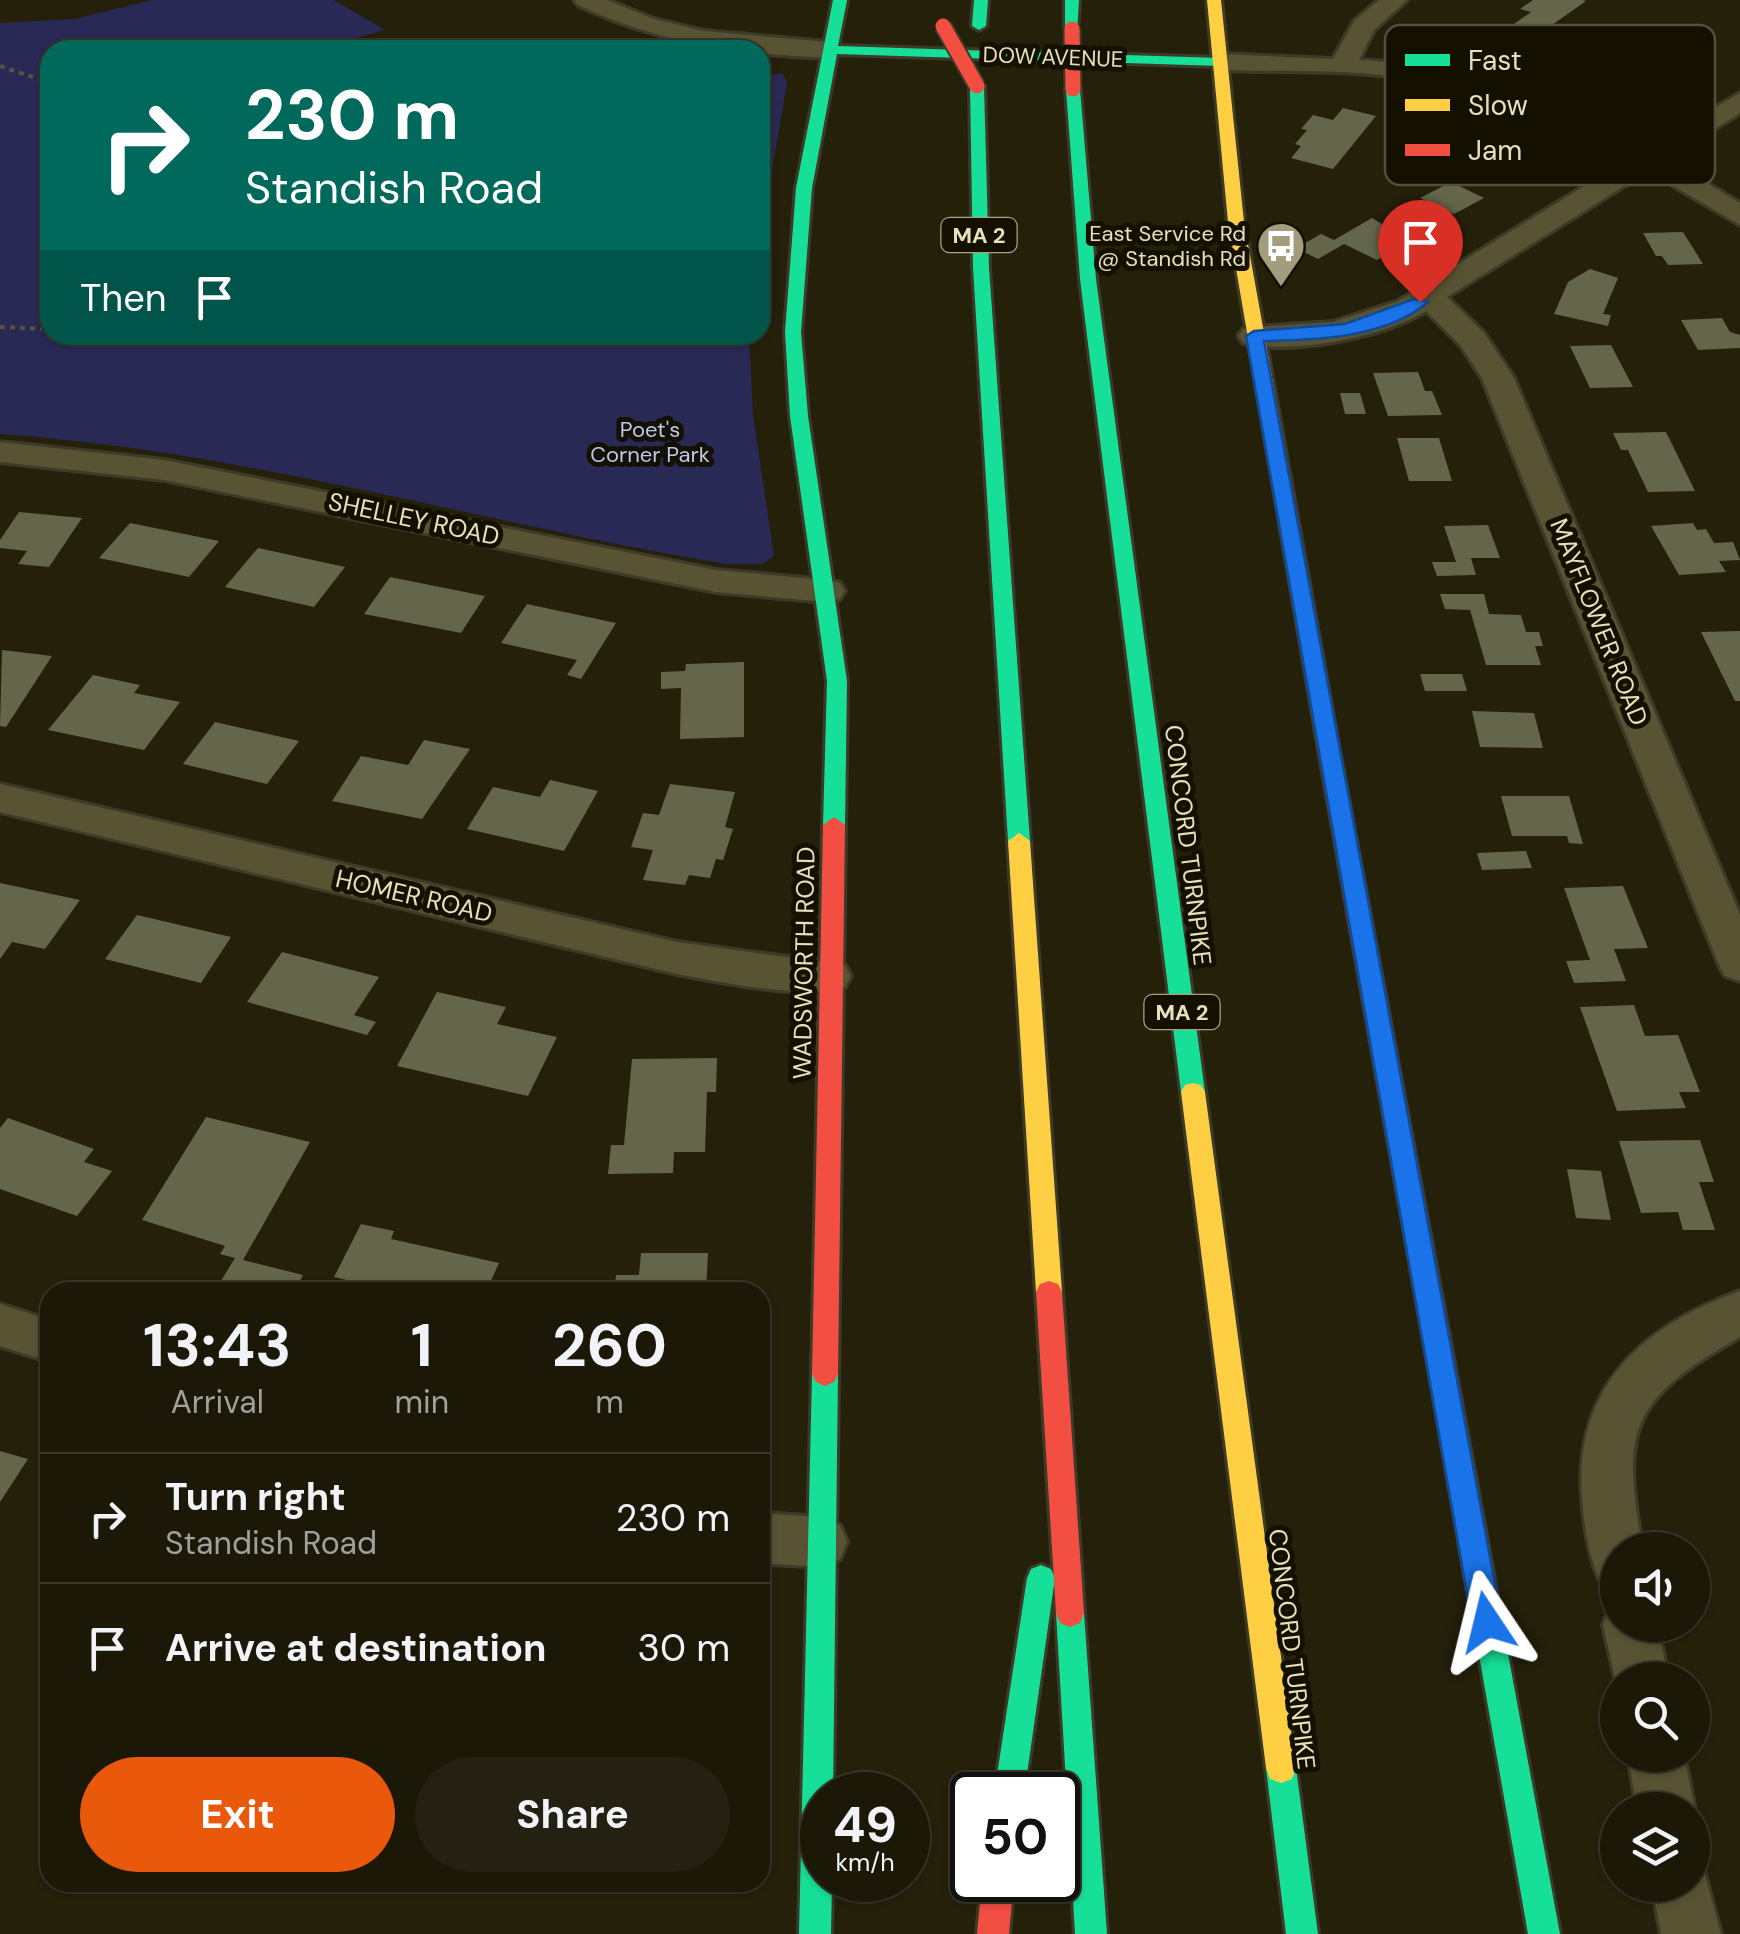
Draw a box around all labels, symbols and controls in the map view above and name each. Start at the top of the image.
legend [1385,25,1715,185]
street label: DOW AVENUE [982,40,1124,74]
text: Fast [1468,42,1522,79]
text: 230 m [245,70,459,161]
icon: right [80,80,210,210]
text: Slow [1468,87,1528,124]
text: Jam [1468,132,1522,169]
text: Standish Road [245,158,543,217]
pin [1378,200,1463,303]
icon: arrive [1393,215,1448,270]
road number: MA 2 [942,218,1016,252]
place label: East Service Rd @ Standish Rd [1089,219,1246,273]
bus stop icon: East Service Rd @ Standish Rd [1255,220,1307,288]
icon: arrive [187,270,242,325]
text: Then [80,273,167,323]
park label: Poet's Corner Park [590,415,710,469]
street label: SHELLEY ROAD [325,485,503,553]
street label: MAYFLOWER ROAD [1542,514,1656,730]
street label: CONCORD TURNPIKE [1157,723,1219,967]
street label: WADSWORTH ROAD [785,846,823,1080]
street label: HOMER ROAD [332,862,496,930]
road number: MA 2 [1144,995,1220,1029]
text: 13:43 [143,1306,291,1385]
text: 1 [411,1306,433,1385]
text: 260 [552,1306,667,1385]
text: Arrival [171,1381,264,1423]
text: min [394,1381,449,1423]
text: m [595,1381,624,1423]
text: Turn right [165,1472,346,1522]
icon: right [80,1491,135,1546]
text: 230 m [616,1493,730,1543]
text: Standish Road [165,1522,377,1564]
street label: CONCORD TURNPIKE [1261,1527,1323,1771]
map controls [1600,1532,1710,1902]
button: sound [1600,1532,1710,1642]
position arrow [1435,1570,1539,1674]
icon: arrive [80,1621,135,1676]
text: Arrive at destination [165,1623,547,1673]
text: 30 m [638,1623,730,1673]
button: search [1600,1662,1710,1772]
button: Exit [80,1757,395,1872]
button: Share [415,1757,730,1872]
speed limit sign: 50 [950,1772,1080,1902]
text: 49 [833,1792,897,1858]
button: layers [1600,1792,1710,1902]
text: km/h [835,1846,895,1879]

